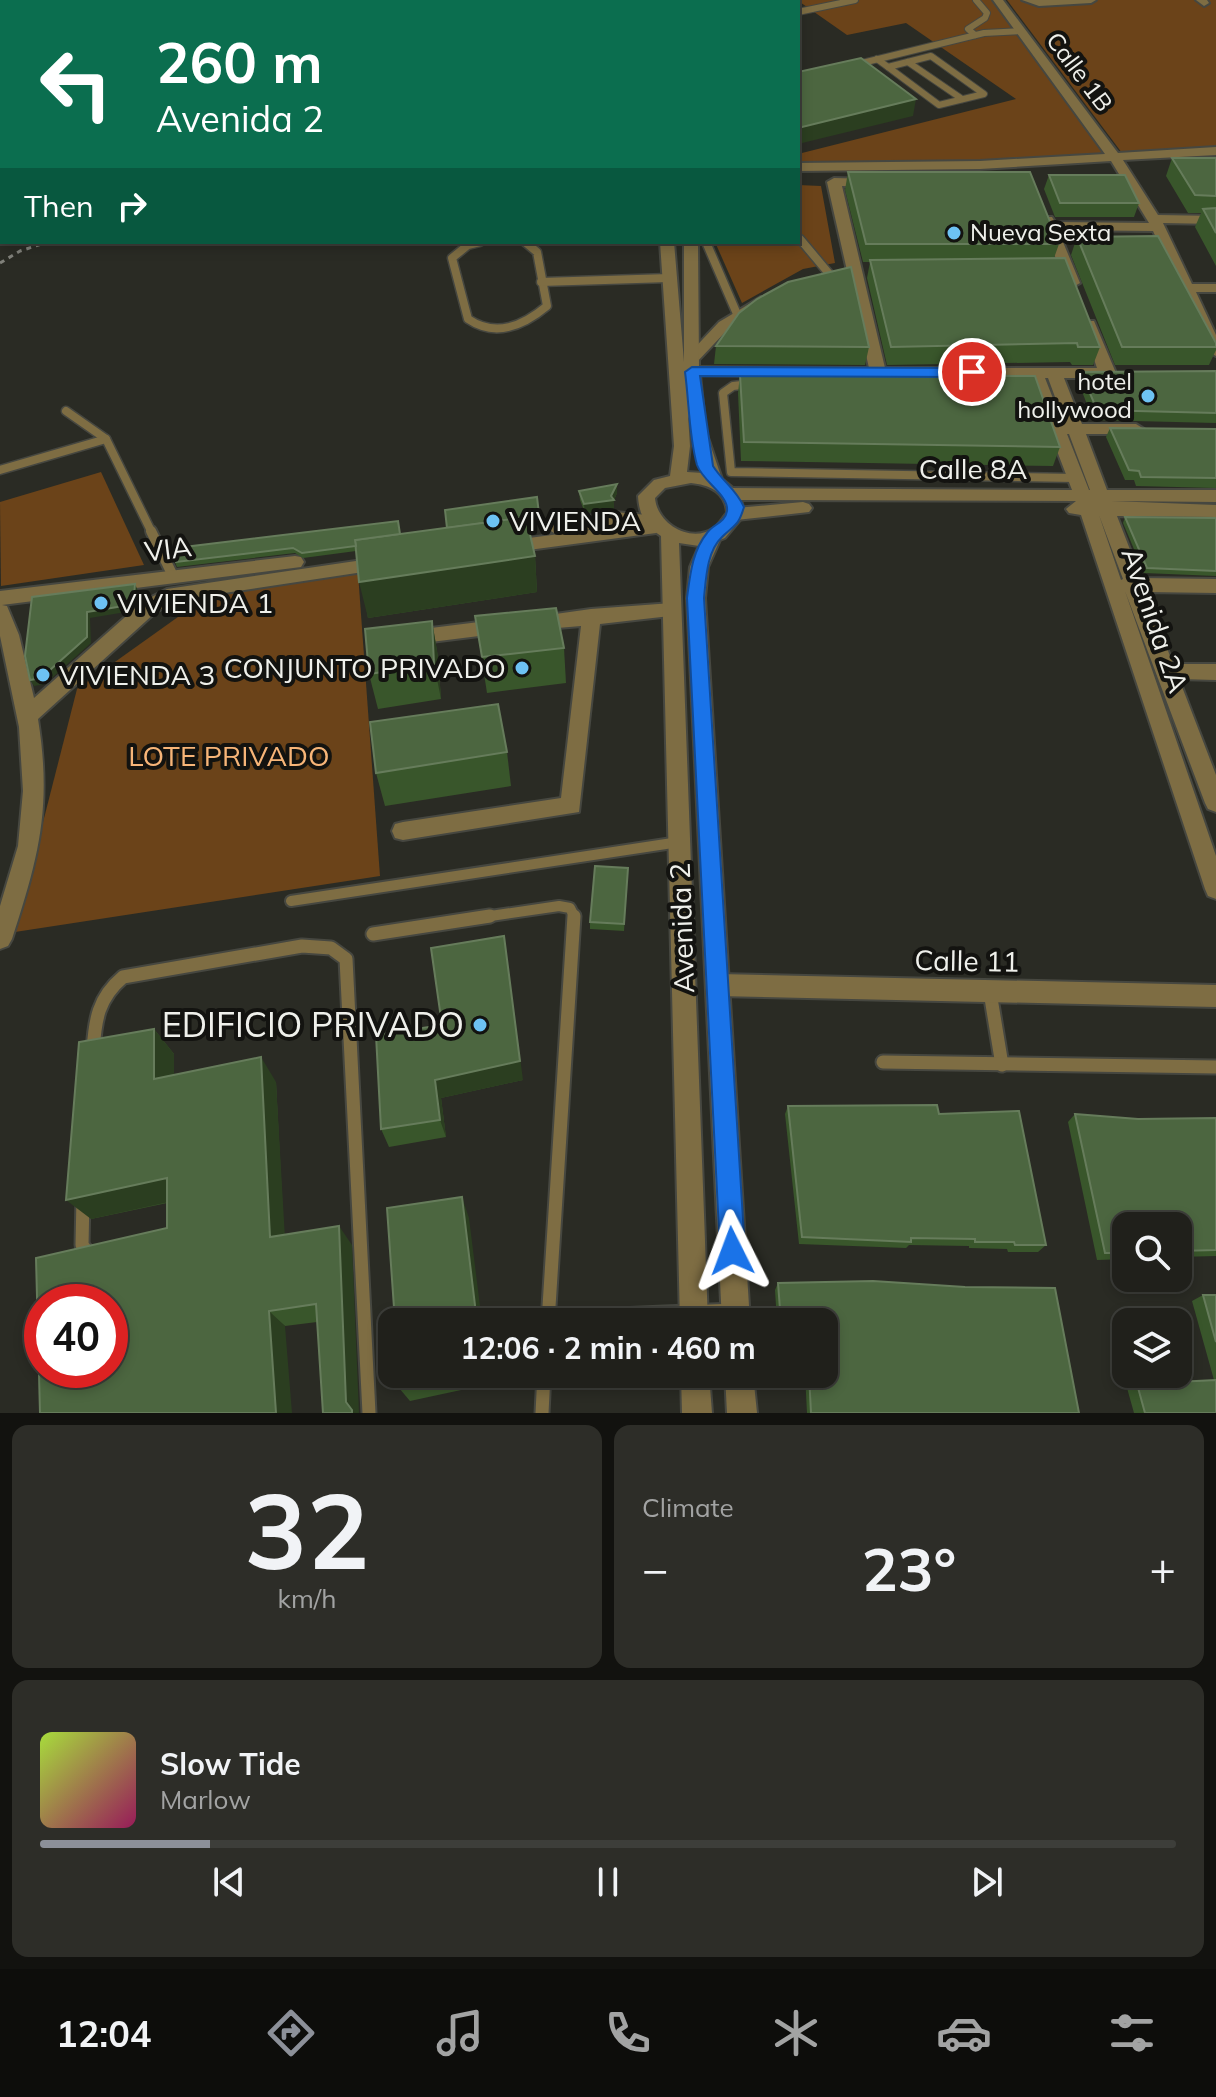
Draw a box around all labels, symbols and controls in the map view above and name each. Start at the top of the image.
street label: Calle 1B [1040,26,1119,117]
text: 260 m [156,27,323,97]
icon: left [24,32,128,136]
text: Avenida 2 [156,96,324,141]
icon: right [110,184,154,228]
text: Then [24,187,94,225]
place label: Nueva Sexta [970,217,1111,247]
marker: Nueva Sexta [945,224,963,242]
pin [938,338,1006,406]
icon: arrive [950,350,994,394]
place label: hotel hollywood [1017,366,1132,424]
marker: hotel hollywood [1139,387,1157,405]
street label: Calle 8A [919,451,1028,486]
place label: VIVIENDA [509,503,642,538]
marker: VIVIENDA [484,512,502,530]
street label: VIA [142,528,194,569]
street label: Avenida 2A [1114,543,1197,697]
place label: VIVIENDA 1 [117,585,273,620]
marker: VIVIENDA 1 [92,594,110,612]
place label: CONJUNTO PRIVADO [224,650,506,685]
place label: VIVIENDA 3 [59,657,215,692]
marker: CONJUNTO PRIVADO [513,659,531,677]
marker: VIVIENDA 3 [34,666,52,684]
park label: LOTE PRIVADO [128,738,330,773]
street label: Avenida 2 [662,862,701,994]
street label: Calle 11 [914,942,1020,979]
place label: EDIFICIO PRIVADO [162,1003,464,1046]
marker: EDIFICIO PRIVADO [471,1016,489,1034]
position arrow [690,1209,774,1293]
map controls [1112,1212,1192,1388]
button: search [1112,1212,1192,1292]
speed limit sign: 40 [24,1284,128,1388]
button: layers [1112,1308,1192,1388]
text: 12:06 · 2 min · 460 m [460,1329,756,1367]
text: 32 [245,1464,369,1595]
text: Climate [642,1491,734,1524]
text: 23° [862,1531,956,1606]
text: − [642,1541,668,1596]
text: + [1150,1541,1176,1596]
text: km/h [278,1582,336,1615]
text: Slow Tide [160,1745,301,1783]
text: Marlow [160,1783,251,1816]
icon: previous [207,1860,251,1904]
icon: pause [586,1860,630,1904]
icon: next [965,1860,1009,1904]
icon: directions [263,2005,319,2061]
icon: music [432,2005,488,2061]
icon: phone [600,2005,656,2061]
icon: climate [768,2005,824,2061]
icon: car [936,2005,992,2061]
icon: filters [1104,2005,1160,2061]
text: 12:04 [56,2011,151,2056]

